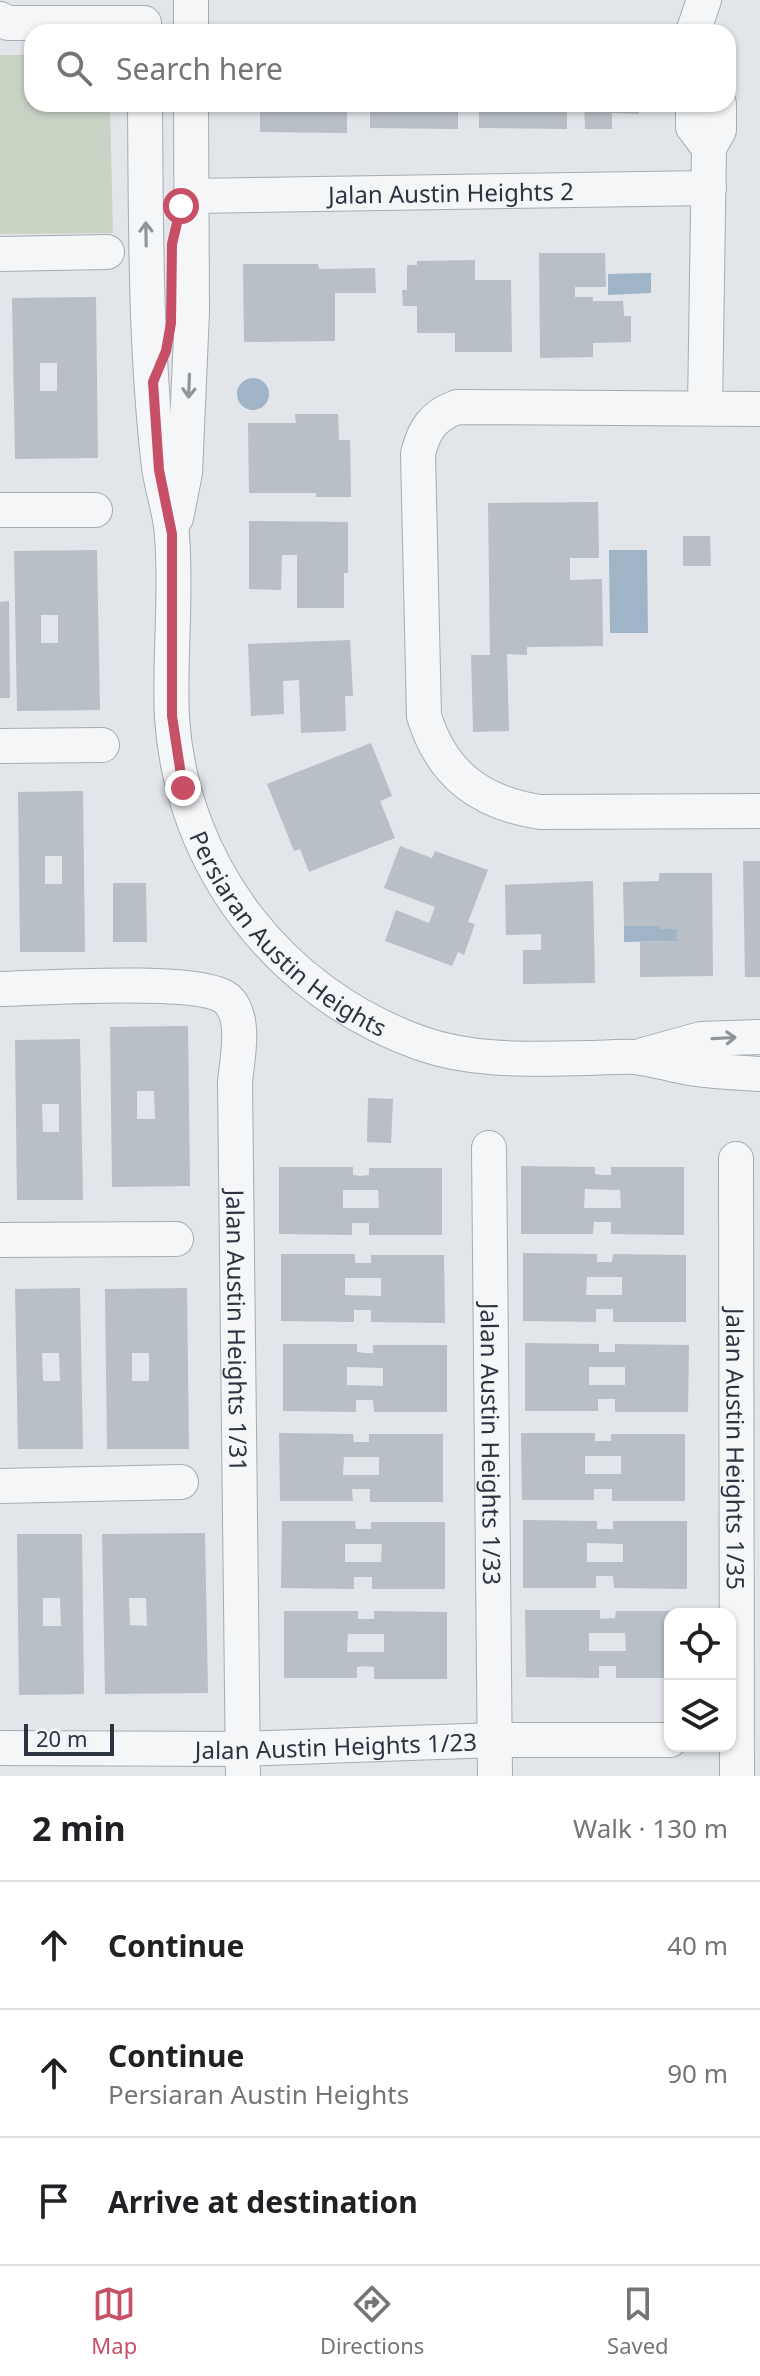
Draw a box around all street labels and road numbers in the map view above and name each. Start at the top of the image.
street label: Jalan Austin Heights 2 [326,174,574,210]
street label: Persiaran Austin Heights [183,825,393,1044]
street label: Jalan Austin Heights 1/31 [220,1187,256,1472]
street label: Jalan Austin Heights 1/33 [474,1301,510,1585]
street label: Jalan Austin Heights 1/35 [720,1306,753,1590]
street label: Jalan Austin Heights 1/23 [193,1724,478,1766]

